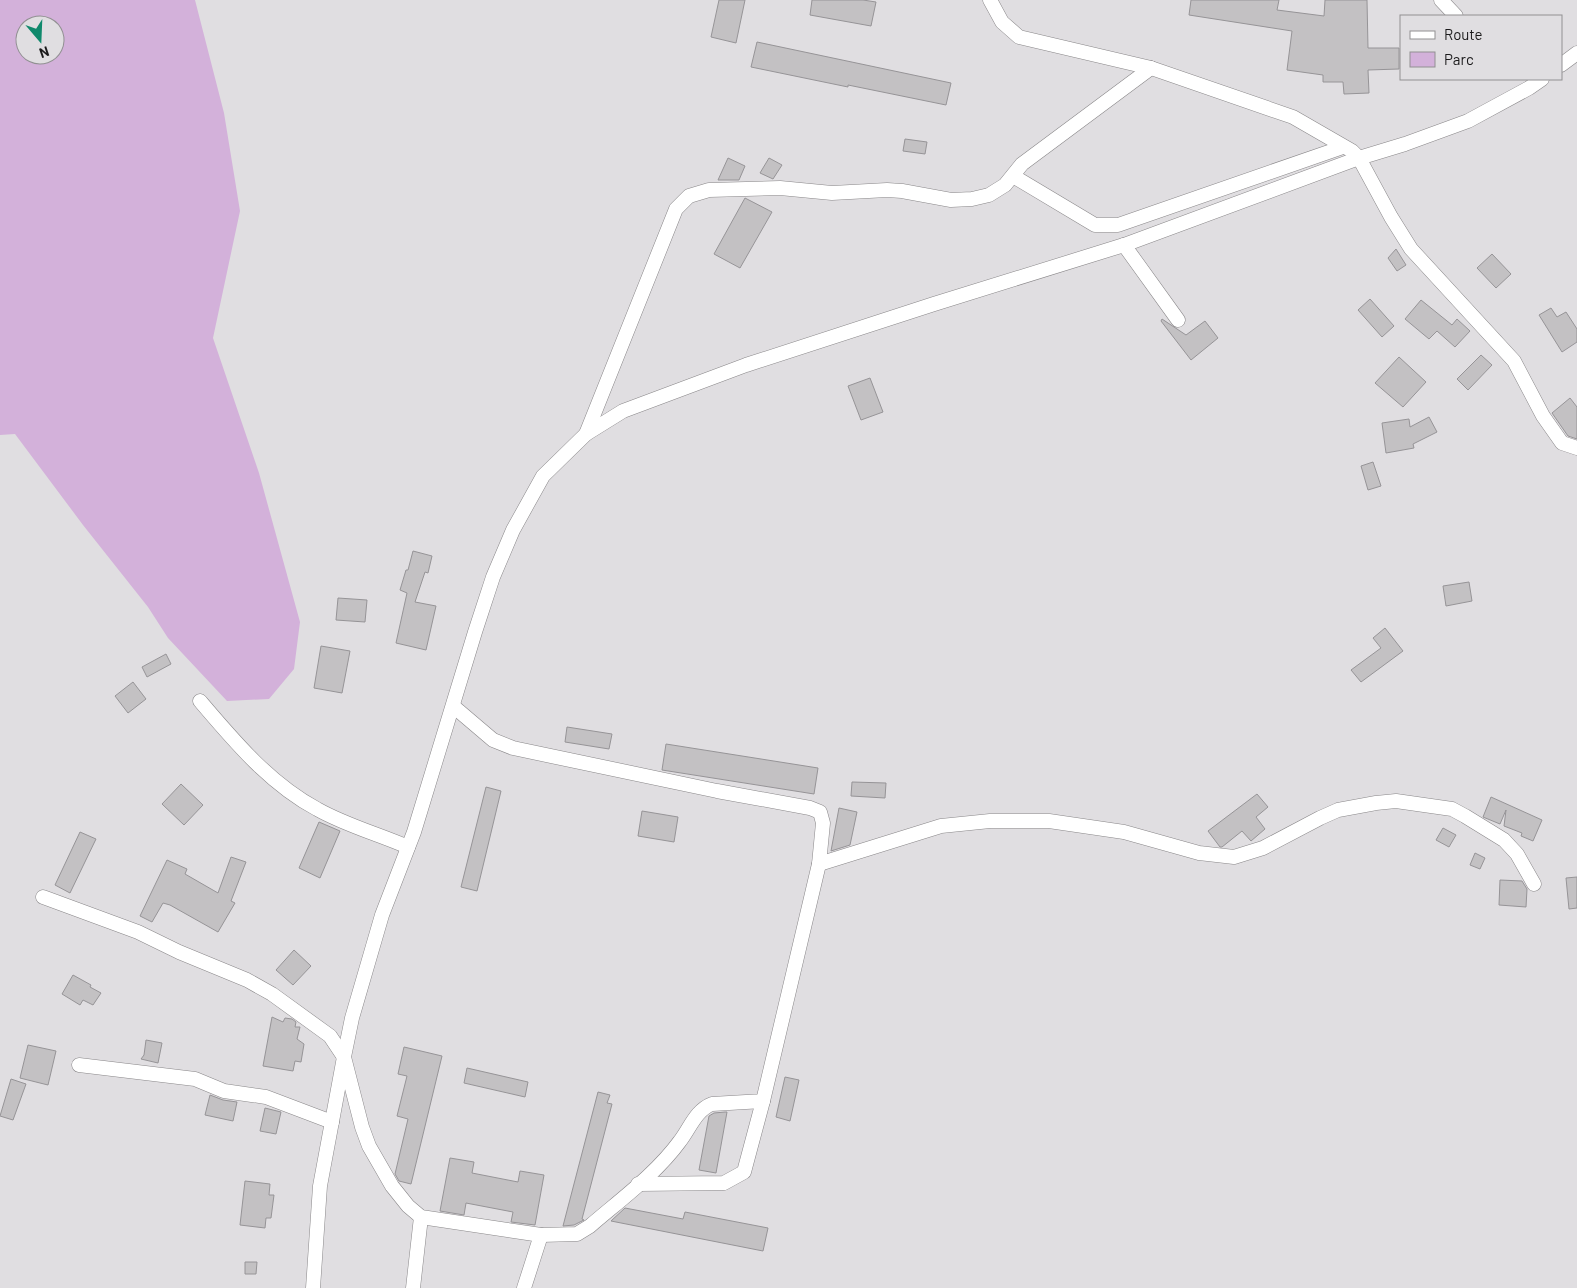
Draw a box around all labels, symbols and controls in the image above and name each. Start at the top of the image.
north arrow [15,15,65,65]
legend [1400,15,1562,80]
text: Route [1444,25,1483,43]
text: N [37,43,52,62]
text: Parc [1444,50,1474,68]

